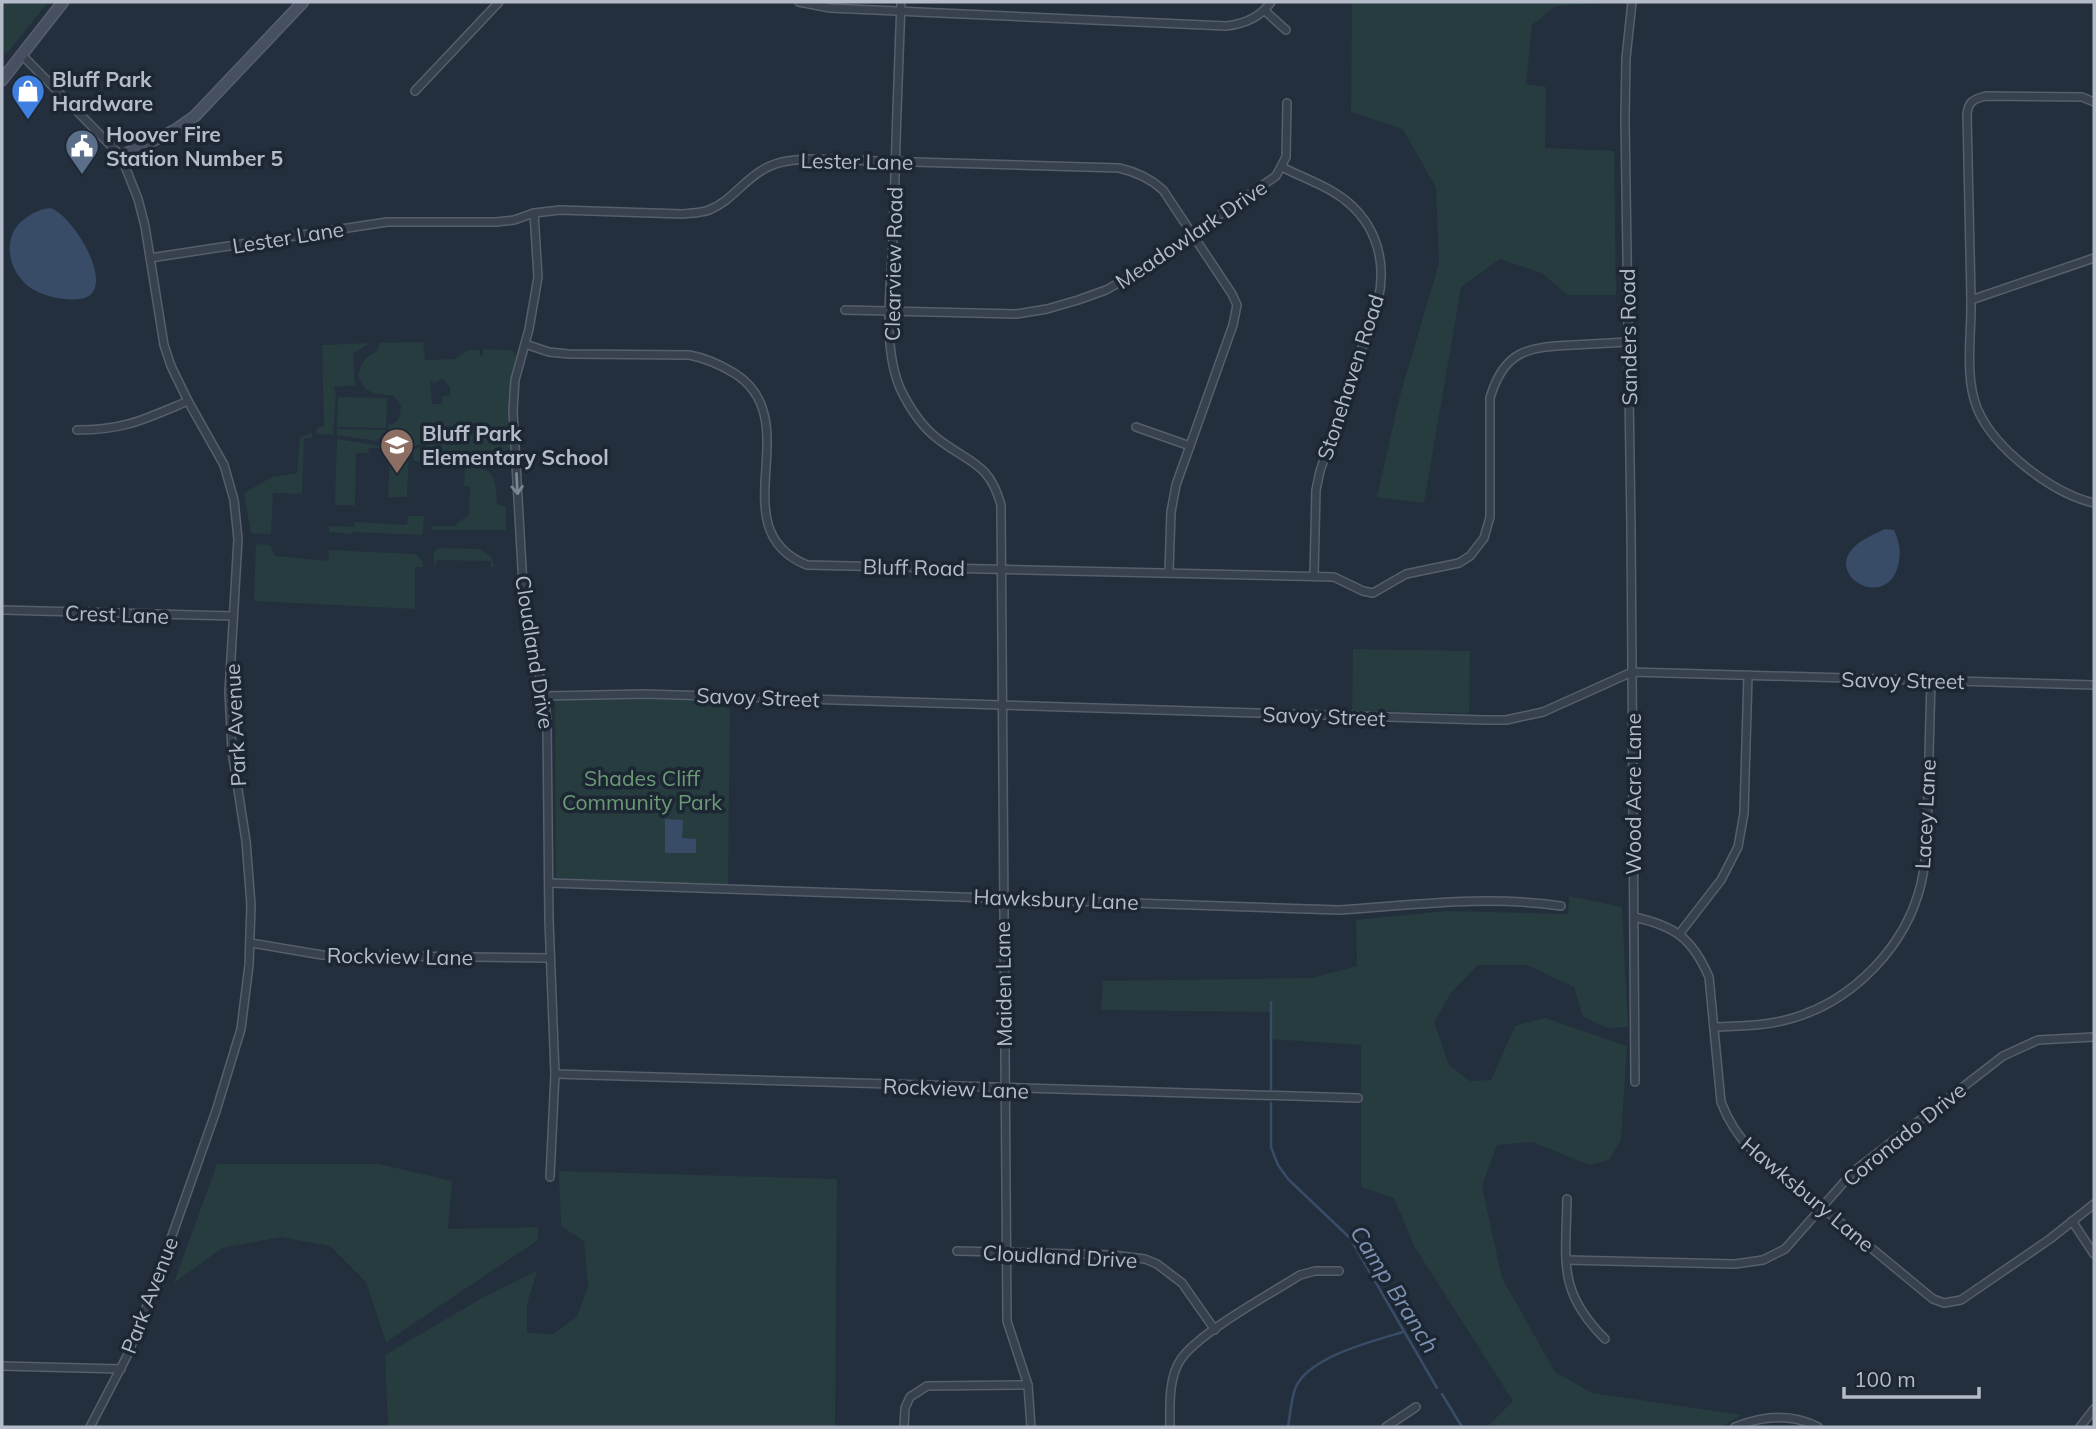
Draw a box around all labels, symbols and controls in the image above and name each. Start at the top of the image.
place label: Bluff Park Hardware [52,66,153,116]
shop icon: Bluff Park Hardware [9,72,47,121]
place label: Hoover Fire Station Number 5 [106,121,283,171]
public building icon: Hoover Fire Station Number 5 [63,127,101,176]
street label: Lester Lane [800,147,914,175]
street label: Meadowlark Drive [1110,174,1272,294]
street label: Clearview Road [879,187,907,341]
street label: Lester Lane [230,215,346,259]
street label: Sanders Road [1614,268,1642,406]
street label: Stonehaven Road [1311,291,1389,463]
place label: Bluff Park Elementary School [422,420,609,470]
school or university icon: Bluff Park Elementary School [378,426,416,475]
one-way arrow [511,472,524,495]
street label: Bluff Road [863,553,965,581]
street label: Cloudland Drive [510,574,560,730]
street label: Crest Lane [64,599,170,629]
street label: Park Avenue [219,663,251,787]
street label: Savoy Street [1841,666,1965,694]
street label: Savoy Street [696,682,820,712]
street label: Savoy Street [1262,701,1386,731]
street label: Wood Acre Lane [1620,713,1646,875]
street label: Lacey Lane [1909,758,1941,870]
park label: Shades Cliff Community Park [562,765,722,815]
street label: Hawksbury Lane [973,883,1139,915]
street label: Maiden Lane [989,921,1017,1047]
street label: Rockview Lane [327,942,473,970]
street label: Rockview Lane [883,1072,1029,1104]
street label: Coronado Drive [1837,1076,1971,1192]
street label: Hawksbury Lane [1736,1131,1880,1257]
water label: Camp Branch [1344,1220,1446,1358]
street label: Park Avenue [115,1233,183,1357]
street label: Cloudland Drive [982,1239,1138,1273]
scale bar [1844,1356,1979,1400]
text: 100 m [1854,1366,1916,1392]

